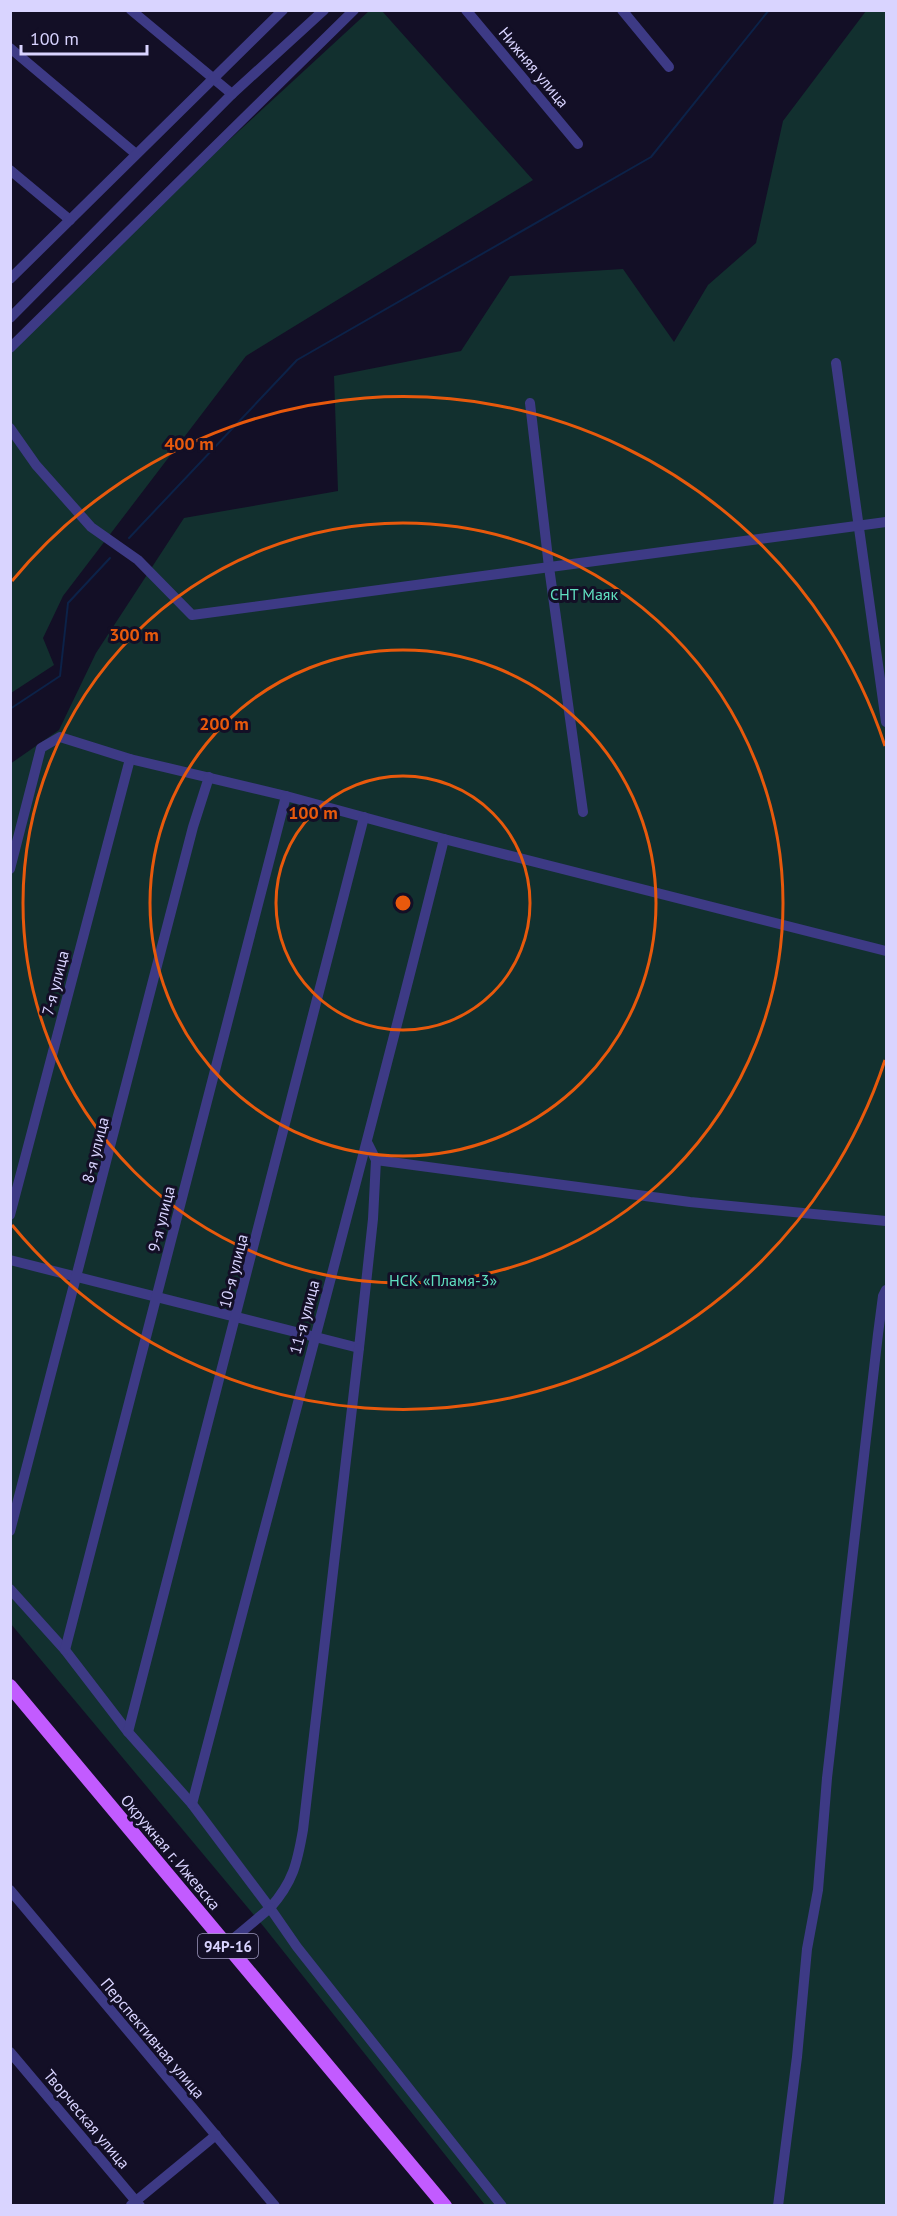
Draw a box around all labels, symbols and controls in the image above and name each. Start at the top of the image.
scale bar [21,18,147,56]
street label: Нижняя улица [495,23,573,111]
text: 100 m [30,27,79,50]
text: 400 m [164,432,214,455]
park label: СНТ Маяк [550,584,618,604]
text: 300 m [109,623,159,646]
text: 200 m [199,712,249,735]
text: 100 m [288,801,338,824]
centre of rings [393,893,413,913]
street label: 7-я улица [37,949,73,1017]
street label: 8-я улица [77,1115,113,1185]
street label: 9-я улица [143,1184,179,1254]
street label: 10-я улица [214,1232,252,1310]
park label: НСК «Пламя-3» [389,1270,497,1290]
street label: 11-я улица [285,1278,323,1356]
street label: Окружная г. Ижевска [117,1790,225,1914]
road number: 94Р-16 [198,1934,258,1958]
street label: Перспективная улица [97,1974,209,2102]
street label: Творческая улица [40,2065,134,2173]

